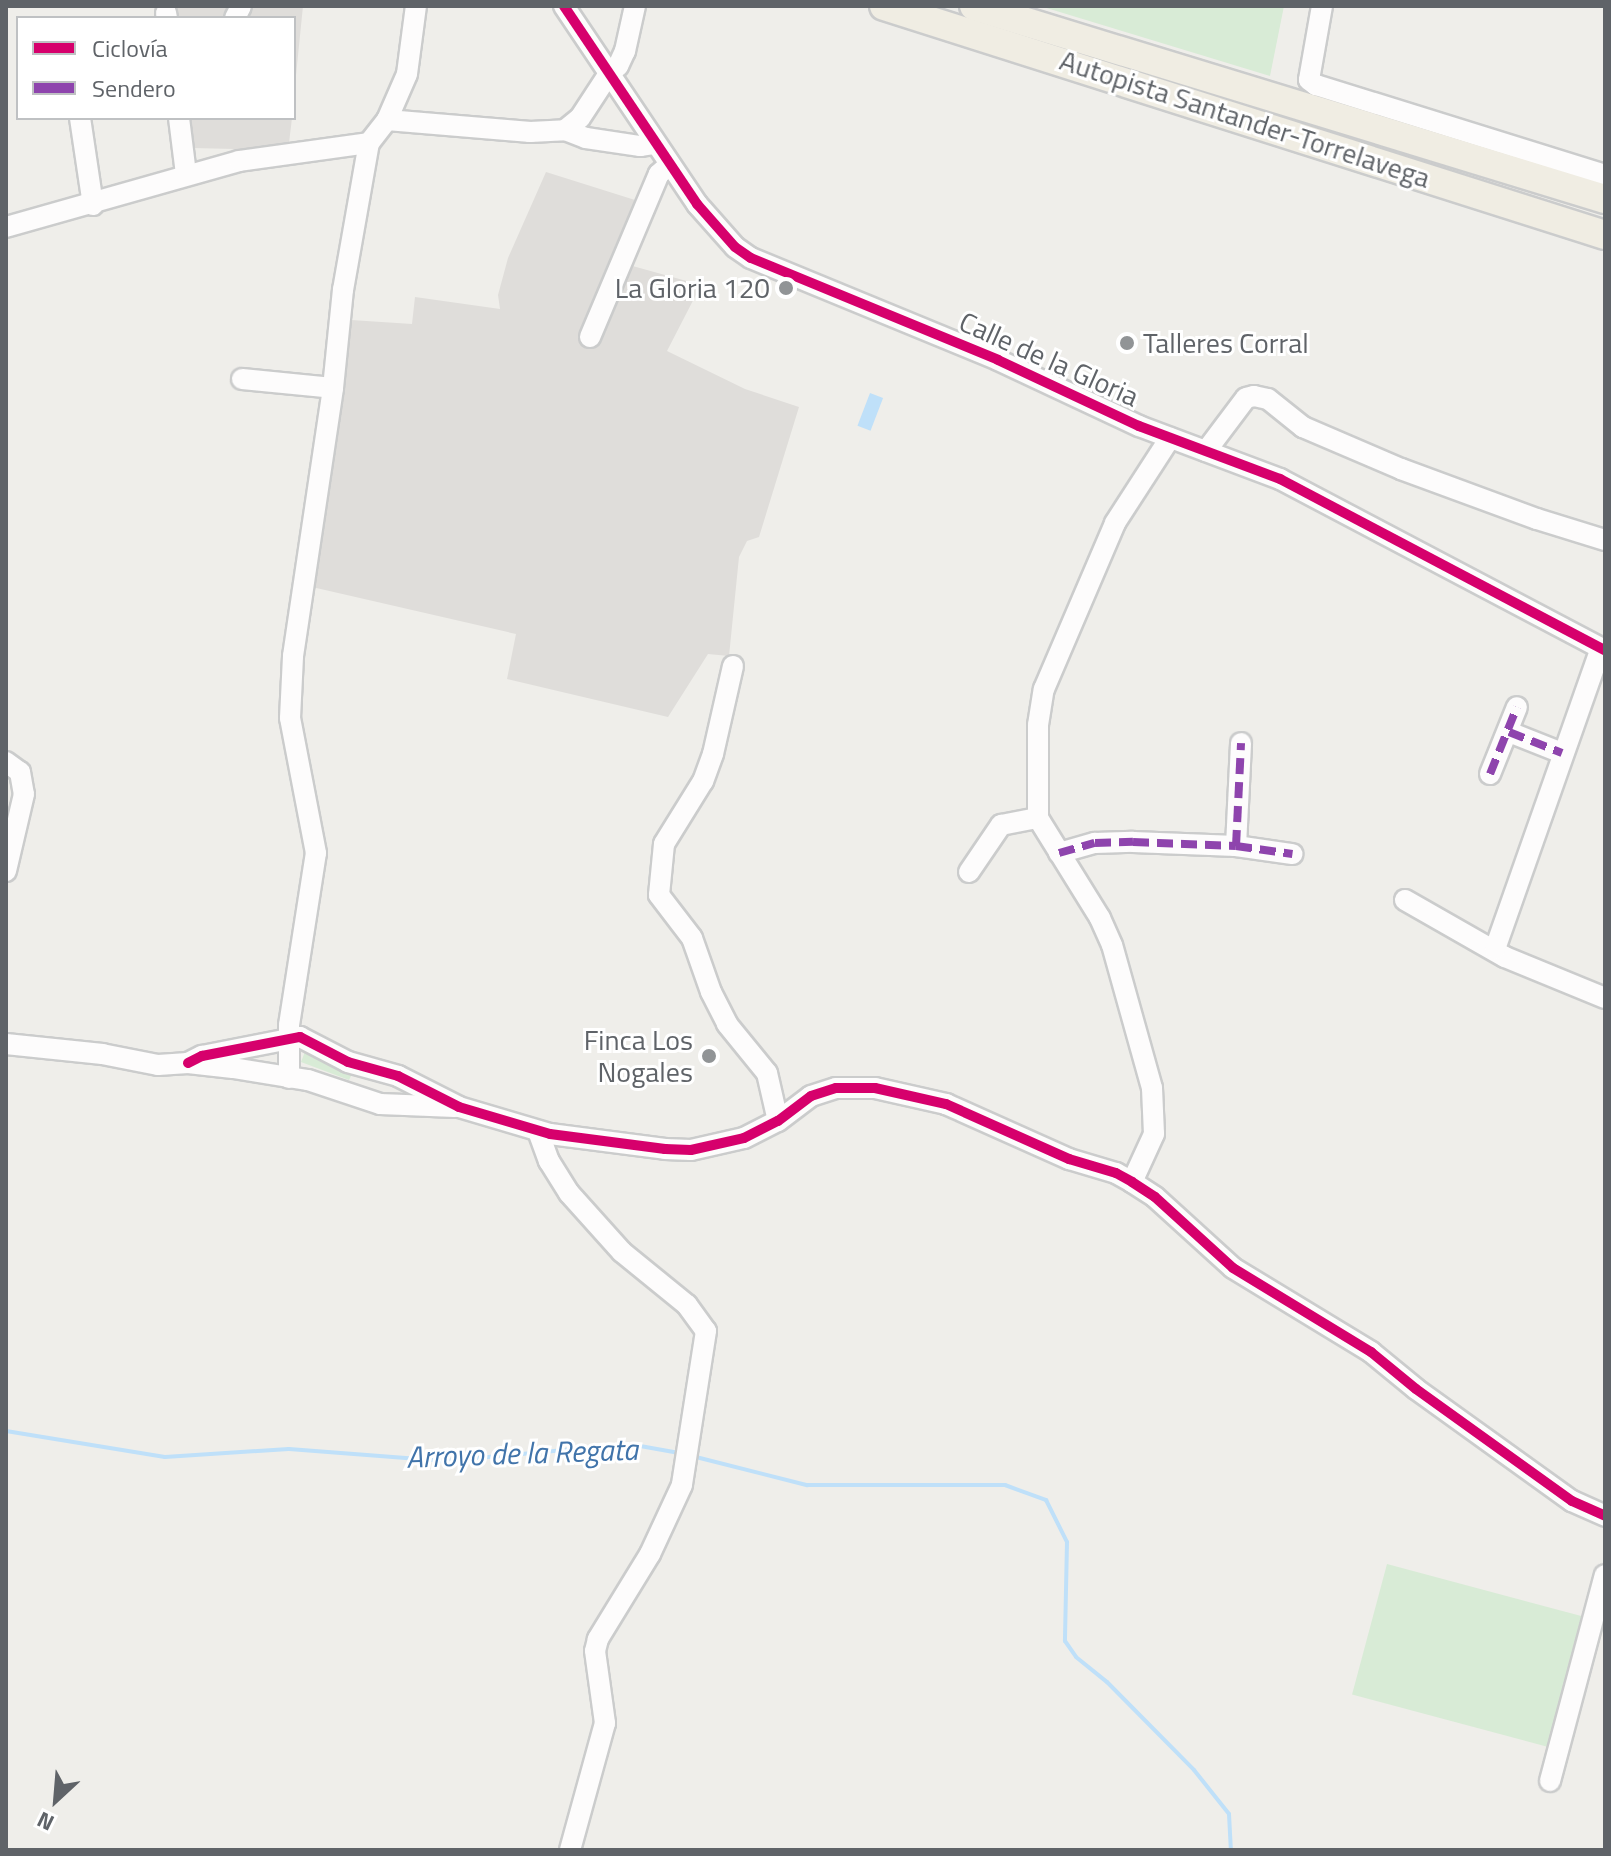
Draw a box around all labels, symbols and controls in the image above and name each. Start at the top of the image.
legend [16,16,296,120]
text: Ciclovía [92,30,168,66]
street label: Autopista Santander-Torrelavega [1056,43,1434,195]
text: Sendero [92,70,176,106]
place label: La Gloria 120 [615,271,770,305]
marker: La Gloria 120 [777,279,795,297]
street label: Calle de la Gloria [954,304,1144,414]
place label: Talleres Corral [1143,326,1309,360]
marker: Talleres Corral [1118,334,1136,352]
place label: Finca Los Nogales [584,1023,693,1089]
marker: Finca Los Nogales [700,1047,718,1065]
water label: Arroyo de la Regata [405,1431,639,1475]
north arrow [16,1760,96,1840]
text: N [31,1803,60,1840]

